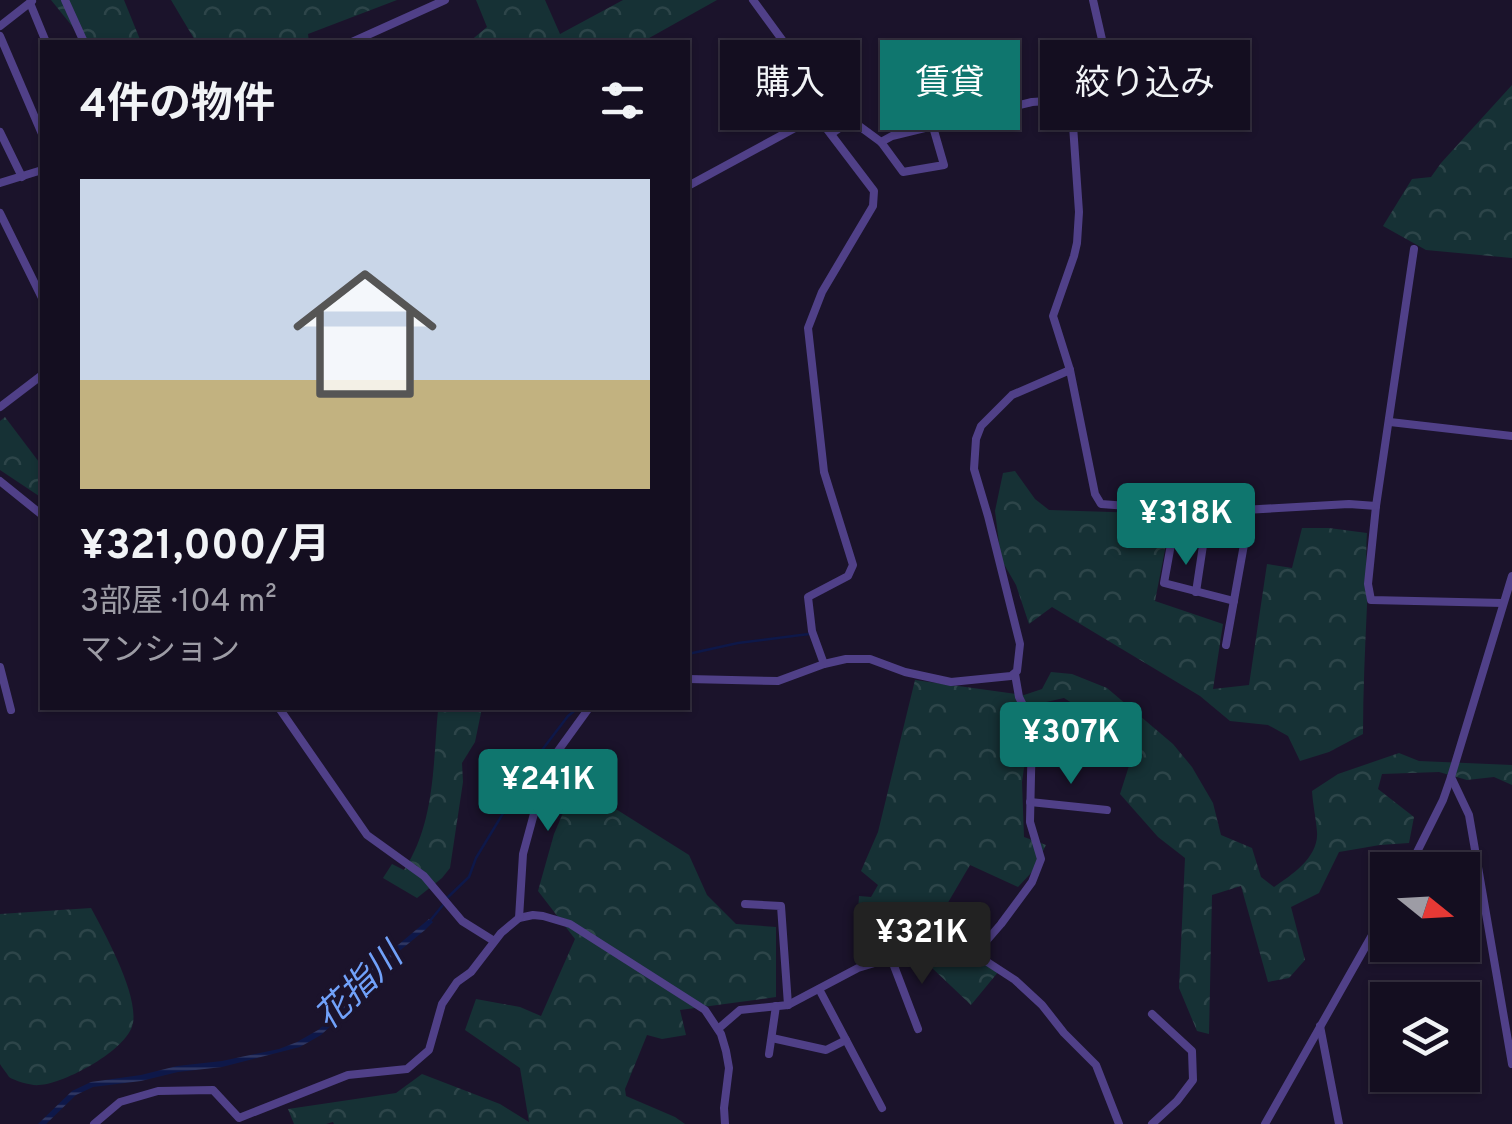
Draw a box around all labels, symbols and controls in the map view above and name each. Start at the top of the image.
chip: 購入 [720,40,860,130]
chip: 賃貸 [880,40,1020,130]
chip: 絞り込み [1040,40,1250,130]
icon: filters [595,73,650,128]
text: 4件の物件 [80,80,275,133]
icon: home [275,244,455,424]
pin: ¥318K [1116,483,1256,568]
text: ¥318K [1139,495,1233,535]
text: ¥321,000/月 [80,521,330,574]
text: 3部屋 · 104 m² [80,583,277,623]
text: マンション [80,632,240,672]
pin: ¥307K [1001,702,1141,787]
text: ¥307K [1022,714,1120,754]
pin: ¥241K [478,749,618,834]
text: ¥241K [501,761,595,801]
north arrow [1370,852,1480,962]
map controls [1370,852,1480,1092]
pin: ¥321K [852,902,992,987]
text: ¥321K [876,914,968,954]
water label: 花指川 [307,933,416,1040]
button: layers [1370,982,1480,1092]

